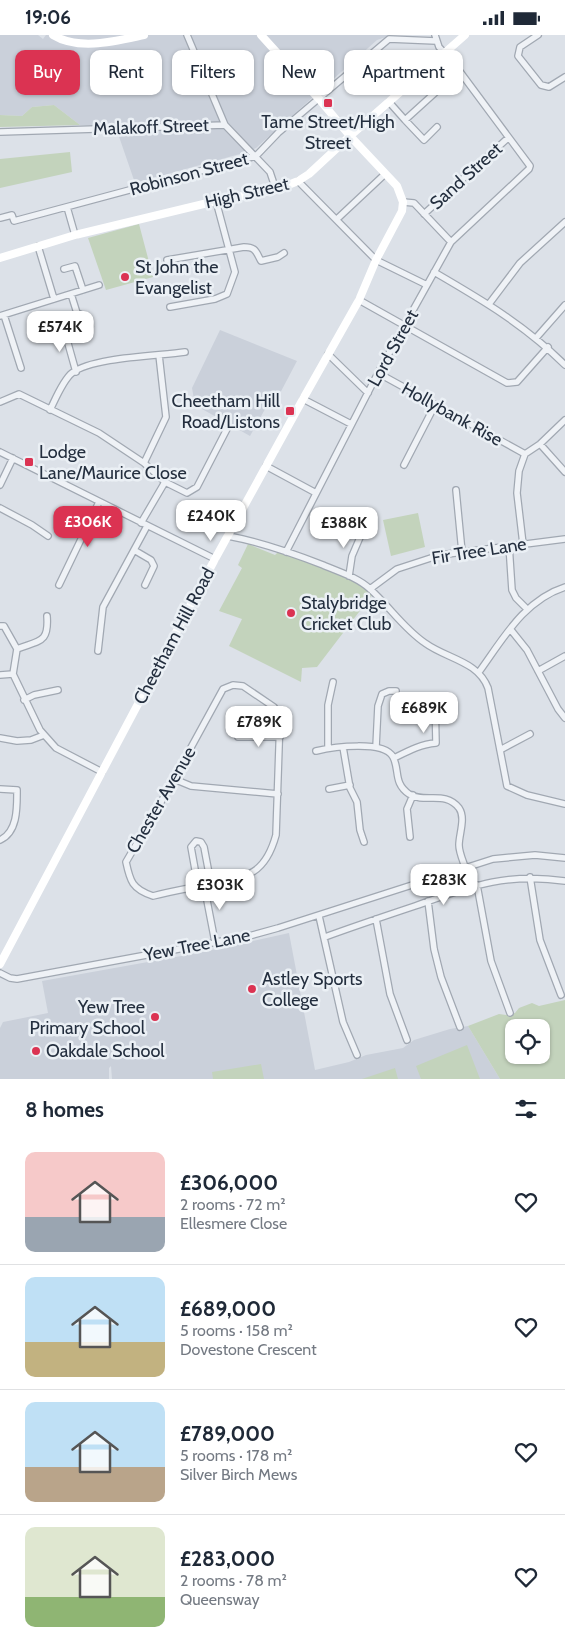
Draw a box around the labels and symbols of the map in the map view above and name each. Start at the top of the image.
marker: Tame Street/High Street [322,97,334,109]
place label: Tame Street/High Street [261,111,395,154]
street label: Malakoff Street [93,114,209,140]
street label: Sand Street [425,138,507,214]
street label: Robinson Street [127,148,251,200]
street label: High Street [203,173,291,213]
place label: St John the Evangelist [135,256,219,299]
marker: St John the Evangelist [119,271,131,283]
street label: Lord Street [363,306,423,390]
pin: £574K [25,311,95,353]
street label: Hollybank Rise [398,377,506,451]
place label: Cheetham Hill Road/Listons [172,390,281,433]
marker: Cheetham Hill Road/Listons [284,405,296,417]
place label: Lodge Lane/Maurice Close [39,441,187,484]
marker: Lodge Lane/Maurice Close [23,456,35,468]
pin: £240K [176,499,246,542]
pin: £306K [53,505,123,548]
pin: £388K [309,507,379,549]
street label: Fir Tree Lane [430,533,528,569]
street label: Cheetham Hill Road [129,564,219,708]
place label: Stalybridge Cricket Club [301,592,391,635]
marker: Stalybridge Cricket Club [285,607,297,619]
pin: £689K [389,691,459,734]
pin: £789K [224,705,294,748]
street label: Chester Avenue [122,743,200,857]
pin: £283K [409,863,479,906]
pin: £303K [185,869,255,911]
street label: Yew Tree Lane [141,924,252,966]
place label: Astley Sports College [262,968,363,1011]
marker: Astley Sports College [246,983,258,995]
place label: Yew Tree Primary School [30,996,146,1039]
marker: Yew Tree Primary School [149,1011,161,1023]
place label: Oakdale School [46,1040,165,1062]
marker: Oakdale School [30,1045,42,1057]

